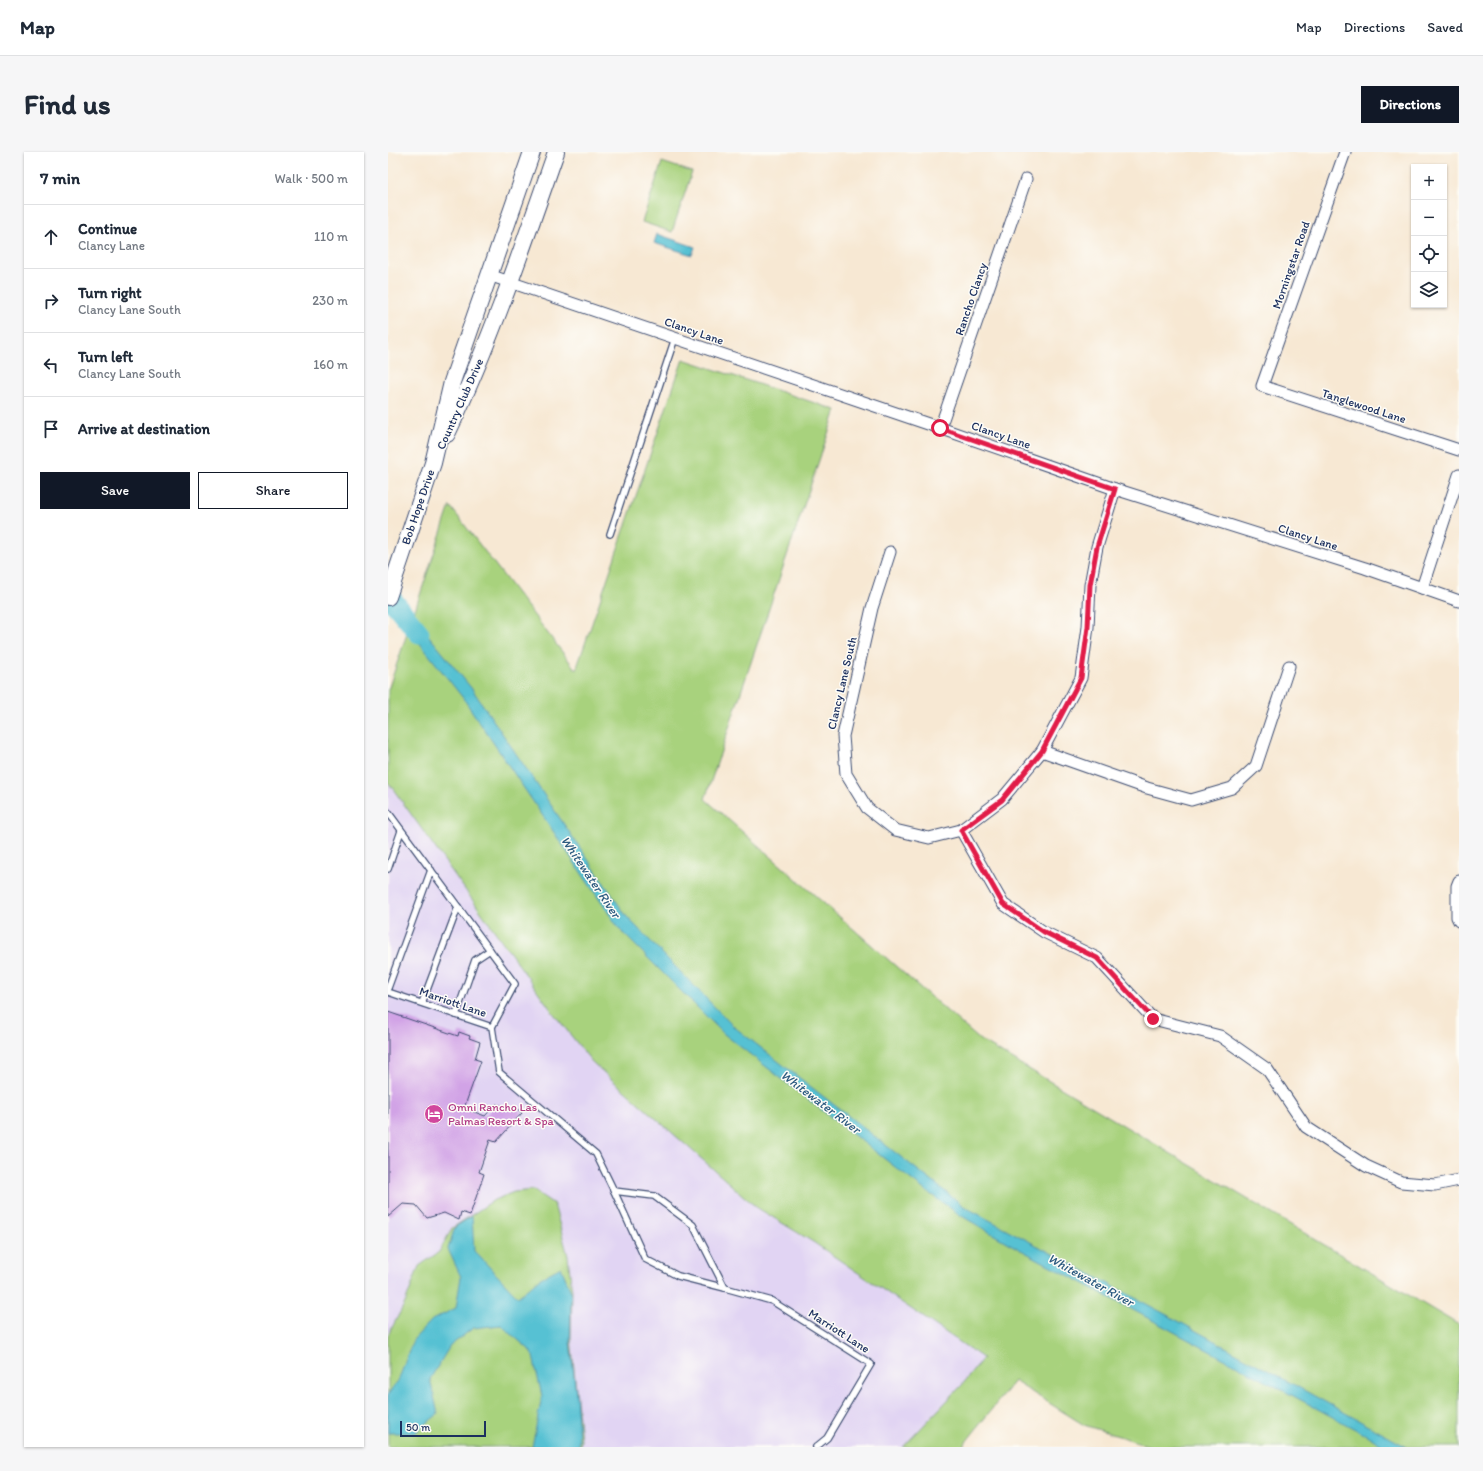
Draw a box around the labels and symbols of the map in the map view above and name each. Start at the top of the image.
street label: Morningstar Road [1269,219,1313,311]
street label: Rancho Clancy [952,260,990,337]
street label: Clancy Lane [662,314,726,348]
street label: Country Club Drive [434,356,486,452]
street label: Tanglewood Lane [1320,386,1408,426]
street label: Clancy Lane [969,418,1033,452]
route start [931,419,949,437]
street label: Bob Hope Drive [399,467,438,546]
street label: Clancy Lane [1276,521,1340,553]
street label: Clancy Lane South [824,635,860,731]
water label: Whitewater River [558,833,625,922]
street label: Marriott Lane [418,984,489,1020]
route end [1144,1010,1162,1028]
water label: Whitewater River [778,1067,865,1138]
place label: Omni Rancho Las Palmas Resort & Spa [448,1100,555,1128]
hotel icon: Omni Rancho Las Palmas Resort & Spa [423,1103,445,1125]
water label: Whitewater River [1046,1250,1138,1311]
street label: Marriott Lane [806,1306,872,1356]
scale bar [400,1419,486,1438]

